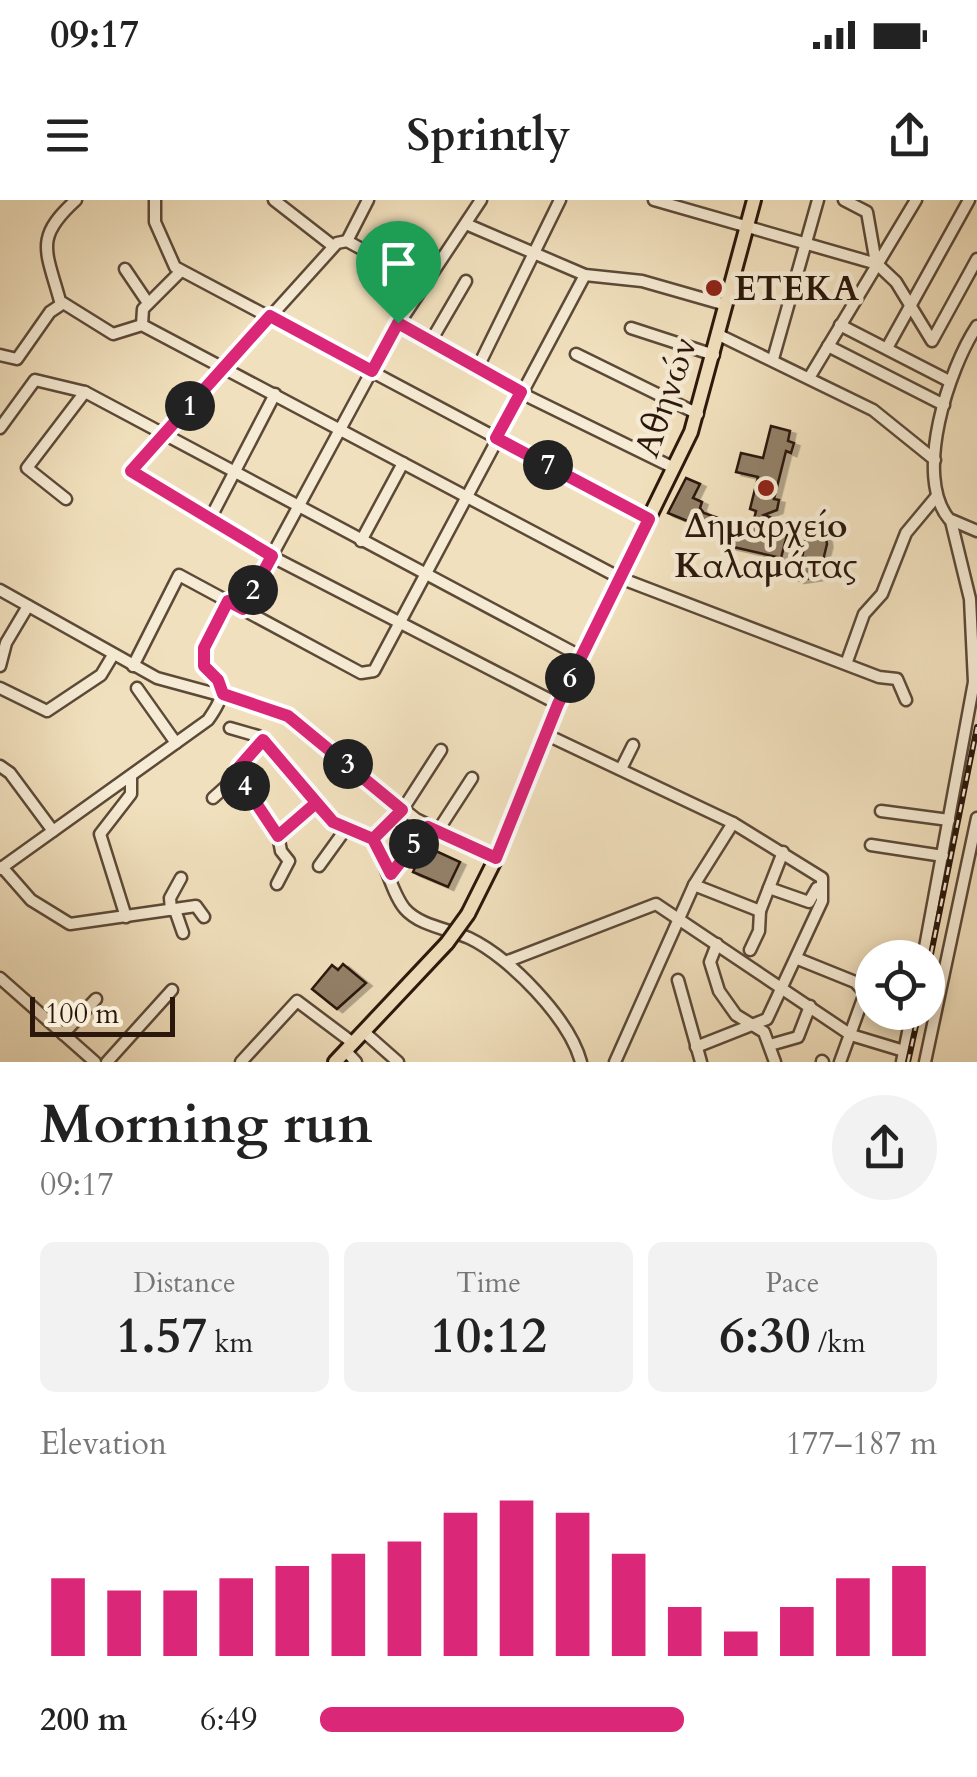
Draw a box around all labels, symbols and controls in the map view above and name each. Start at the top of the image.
text: 09:17 [50,9,139,61]
text: Sprintly [407,105,570,166]
icon: menu [40,108,95,163]
icon: share [882,108,937,163]
pin [356,221,441,324]
icon: arrive [371,236,426,291]
place label: ΕΤΕΚΑ [734,265,860,313]
marker: ΕΤΕΚΑ [703,277,725,299]
street label: Αθηνών [623,331,709,464]
pin: 1 [165,381,215,431]
text: 1 [183,387,197,425]
pin: 7 [523,440,573,490]
text: 7 [541,446,555,484]
marker: Δημαρχείο Καλαμάτας [755,477,777,499]
place label: Δημαρχείο Καλαμάτας [674,502,858,590]
pin: 2 [228,565,278,615]
text: 2 [246,571,260,609]
pin: 6 [545,653,595,703]
text: 6 [563,659,577,697]
pin: 3 [323,739,373,789]
text: 3 [341,745,355,783]
pin: 4 [220,761,270,811]
text: 4 [238,767,252,805]
pin: 5 [389,819,439,869]
text: 5 [407,825,421,863]
map controls [855,940,945,1030]
button: locate [855,940,945,1030]
scale bar [30,992,175,1036]
text: 100 m [45,995,119,1033]
text: Morning run [40,1088,373,1162]
button: share [832,1095,937,1200]
text: 09:17 [40,1163,114,1207]
text: Distance [133,1264,236,1302]
text: Time [456,1264,521,1302]
text: Pace [765,1264,820,1302]
text: 1.57 [116,1302,207,1370]
text: 10:12 [430,1302,547,1370]
text: 6:30 [719,1302,811,1370]
text: km [207,1324,253,1362]
text: /km [811,1324,866,1362]
text: Elevation [40,1422,167,1466]
text: 177–187 m [785,1422,937,1466]
text: 200 m [40,1698,127,1742]
text: 6:49 [200,1698,257,1742]

